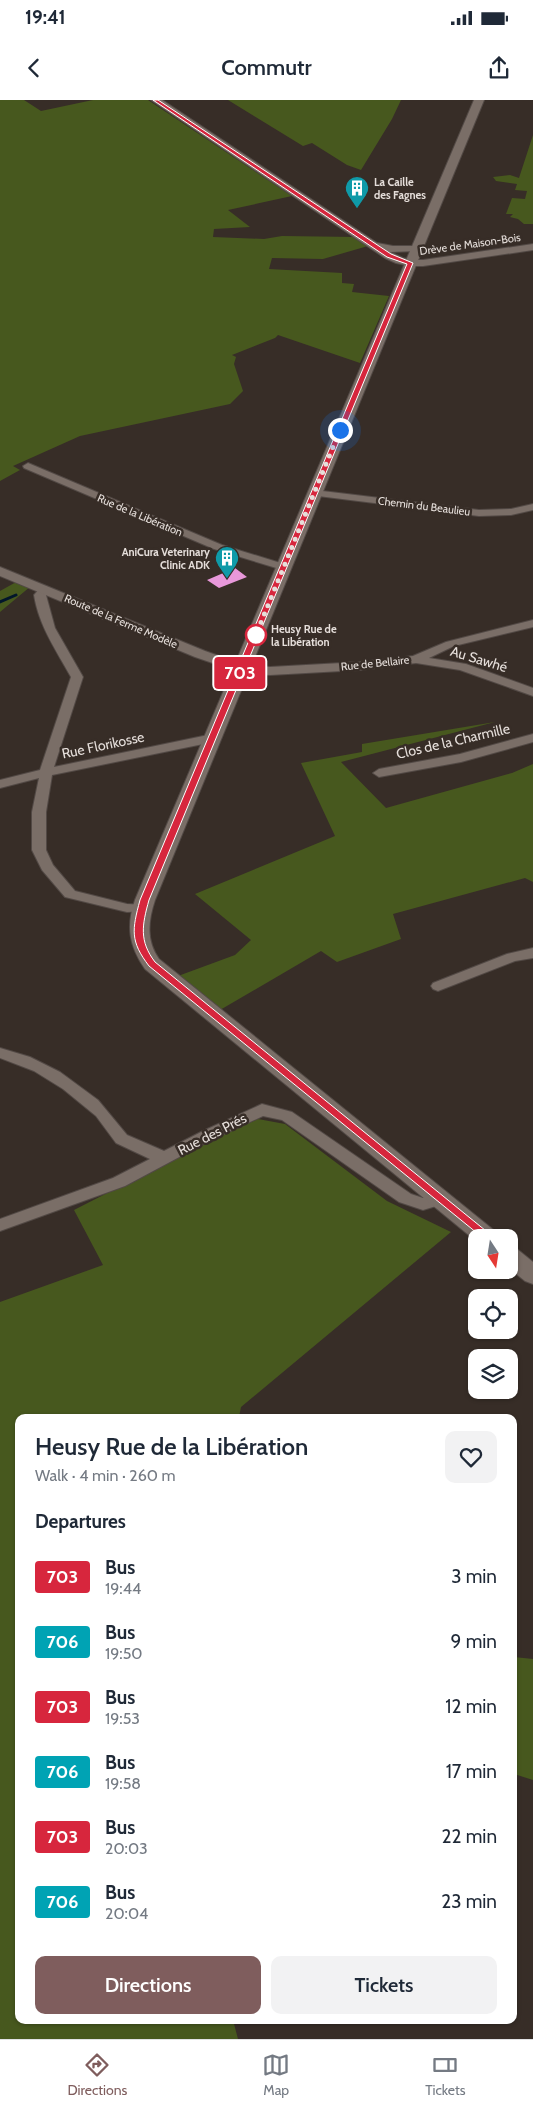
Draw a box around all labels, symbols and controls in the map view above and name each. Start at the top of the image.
text: 19:41 [25,6,66,29]
icon: back [20,54,48,82]
text: Commutr [221,54,312,81]
icon: share [485,54,513,82]
building icon: La Caille des Fagnes [344,175,370,209]
place label: La Caille des Fagnes [374,175,426,202]
street label: Drève de Maison-Bois [419,230,522,258]
your location [328,418,353,443]
street label: Rue de la Libération [95,491,185,539]
street label: Chemin du Beaulieu [377,493,471,519]
place label: AniCura Veterinary Clinic ADK [122,545,210,572]
building icon: AniCura Veterinary Clinic ADK [214,545,240,579]
street label: Route de la Ferme Modèle [62,591,180,651]
place label: Heusy Rue de la Libération [271,622,337,649]
marker: Heusy Rue de la Libération [245,624,267,646]
street label: Au Sawhé [448,642,510,676]
street label: Rue de Bellaire [340,652,410,674]
line badge: 703 [211,657,269,689]
text: 703 [224,662,256,684]
street label: Clos de la Charmille [394,719,512,763]
street label: Rue Florikosse [60,727,146,763]
street label: Rue des Prés [175,1109,250,1159]
north arrow [468,1229,518,1279]
map controls [468,1229,518,1399]
button: locate [468,1289,518,1339]
button: layers [468,1349,518,1399]
button: heart [445,1431,497,1483]
text: Heusy Rue de la Libération [35,1432,308,1461]
text: Walk · 4 min · 260 m [35,1466,176,1485]
text: Departures [35,1510,126,1533]
text: Bus [105,1556,135,1579]
text: 3 min [451,1565,497,1588]
text: 703 [47,1566,78,1588]
text: 19:44 [105,1579,141,1598]
text: Bus [105,1621,135,1644]
text: 9 min [451,1630,497,1653]
text: 706 [47,1631,78,1653]
text: 19:50 [105,1644,142,1663]
text: Bus [105,1686,135,1709]
text: 12 min [445,1695,497,1718]
text: 703 [47,1696,78,1718]
text: 19:53 [105,1709,140,1728]
text: Bus [105,1751,135,1774]
text: 17 min [446,1760,497,1783]
text: 706 [47,1761,78,1783]
text: 19:58 [105,1774,141,1793]
text: Bus [105,1816,135,1839]
text: 22 min [442,1825,497,1848]
text: 703 [47,1826,78,1848]
text: 20:03 [105,1839,148,1858]
text: Bus [105,1881,135,1904]
text: 23 min [441,1890,497,1913]
text: 706 [47,1891,78,1913]
text: 20:04 [105,1904,148,1923]
button: Directions [35,1956,261,2014]
button: Tickets [271,1956,497,2014]
tab: Directions [67,2051,127,2099]
tab: Map [262,2051,290,2099]
tab: Tickets [425,2051,466,2099]

